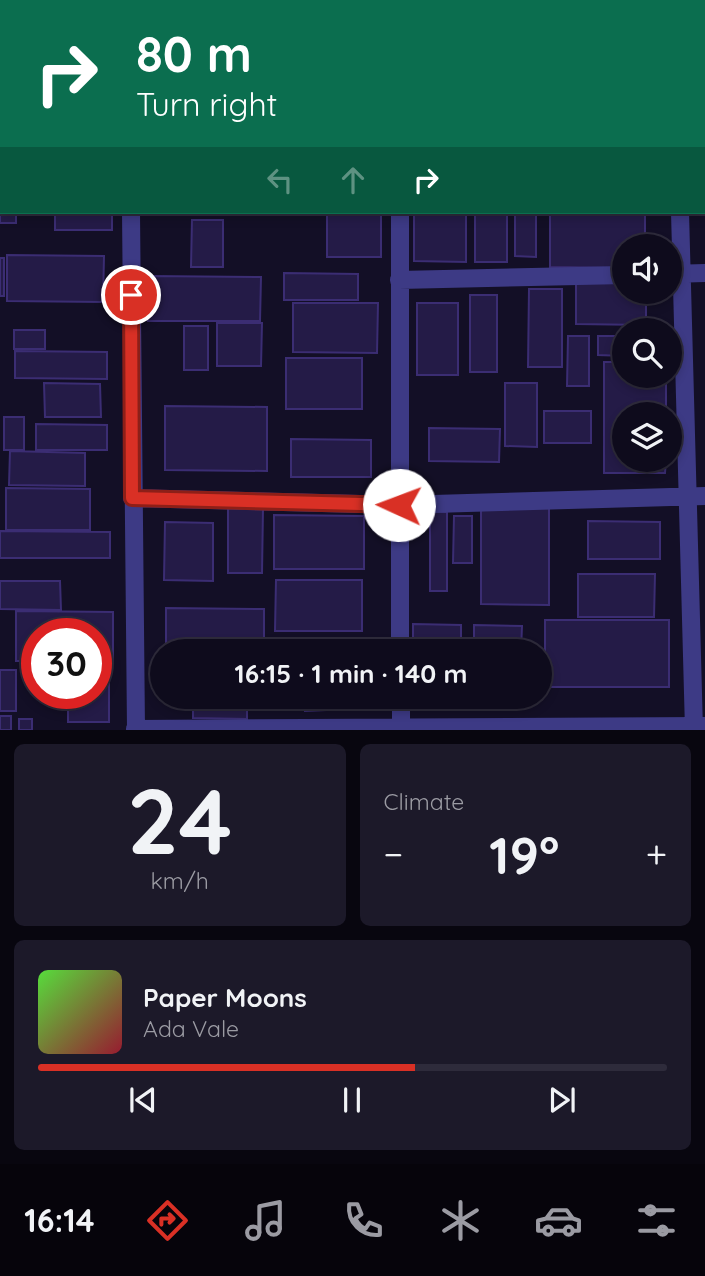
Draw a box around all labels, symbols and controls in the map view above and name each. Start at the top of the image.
text: 80 m [136,23,252,84]
icon: right [21,28,112,119]
text: Turn right [136,84,277,124]
icon: left [261,161,299,199]
icon: ahead [334,161,372,199]
icon: right [407,161,445,199]
map controls [612,234,682,472]
button: sound [612,234,682,304]
pin [101,265,161,325]
icon: arrive [112,276,150,314]
button: search [612,318,682,388]
button: layers [612,402,682,472]
position arrow [362,468,436,542]
speed limit sign: 30 [21,618,112,709]
text: 16:15 · 1 min · 140 m [235,657,467,690]
text: 24 [127,763,232,877]
text: Climate [384,787,464,816]
text: 19° [489,822,560,887]
text: − [384,830,403,878]
text: + [646,830,667,878]
text: km/h [151,866,209,895]
text: Paper Moons [143,981,307,1014]
text: Ada Vale [143,1014,239,1043]
icon: previous [124,1081,162,1119]
icon: pause [333,1081,371,1119]
icon: next [543,1081,581,1119]
icon: directions [143,1196,192,1245]
icon: music [241,1196,290,1245]
icon: phone [339,1196,388,1245]
icon: climate [436,1196,485,1245]
icon: car [534,1196,583,1245]
icon: filters [632,1196,681,1245]
text: 16:14 [24,1200,95,1240]

